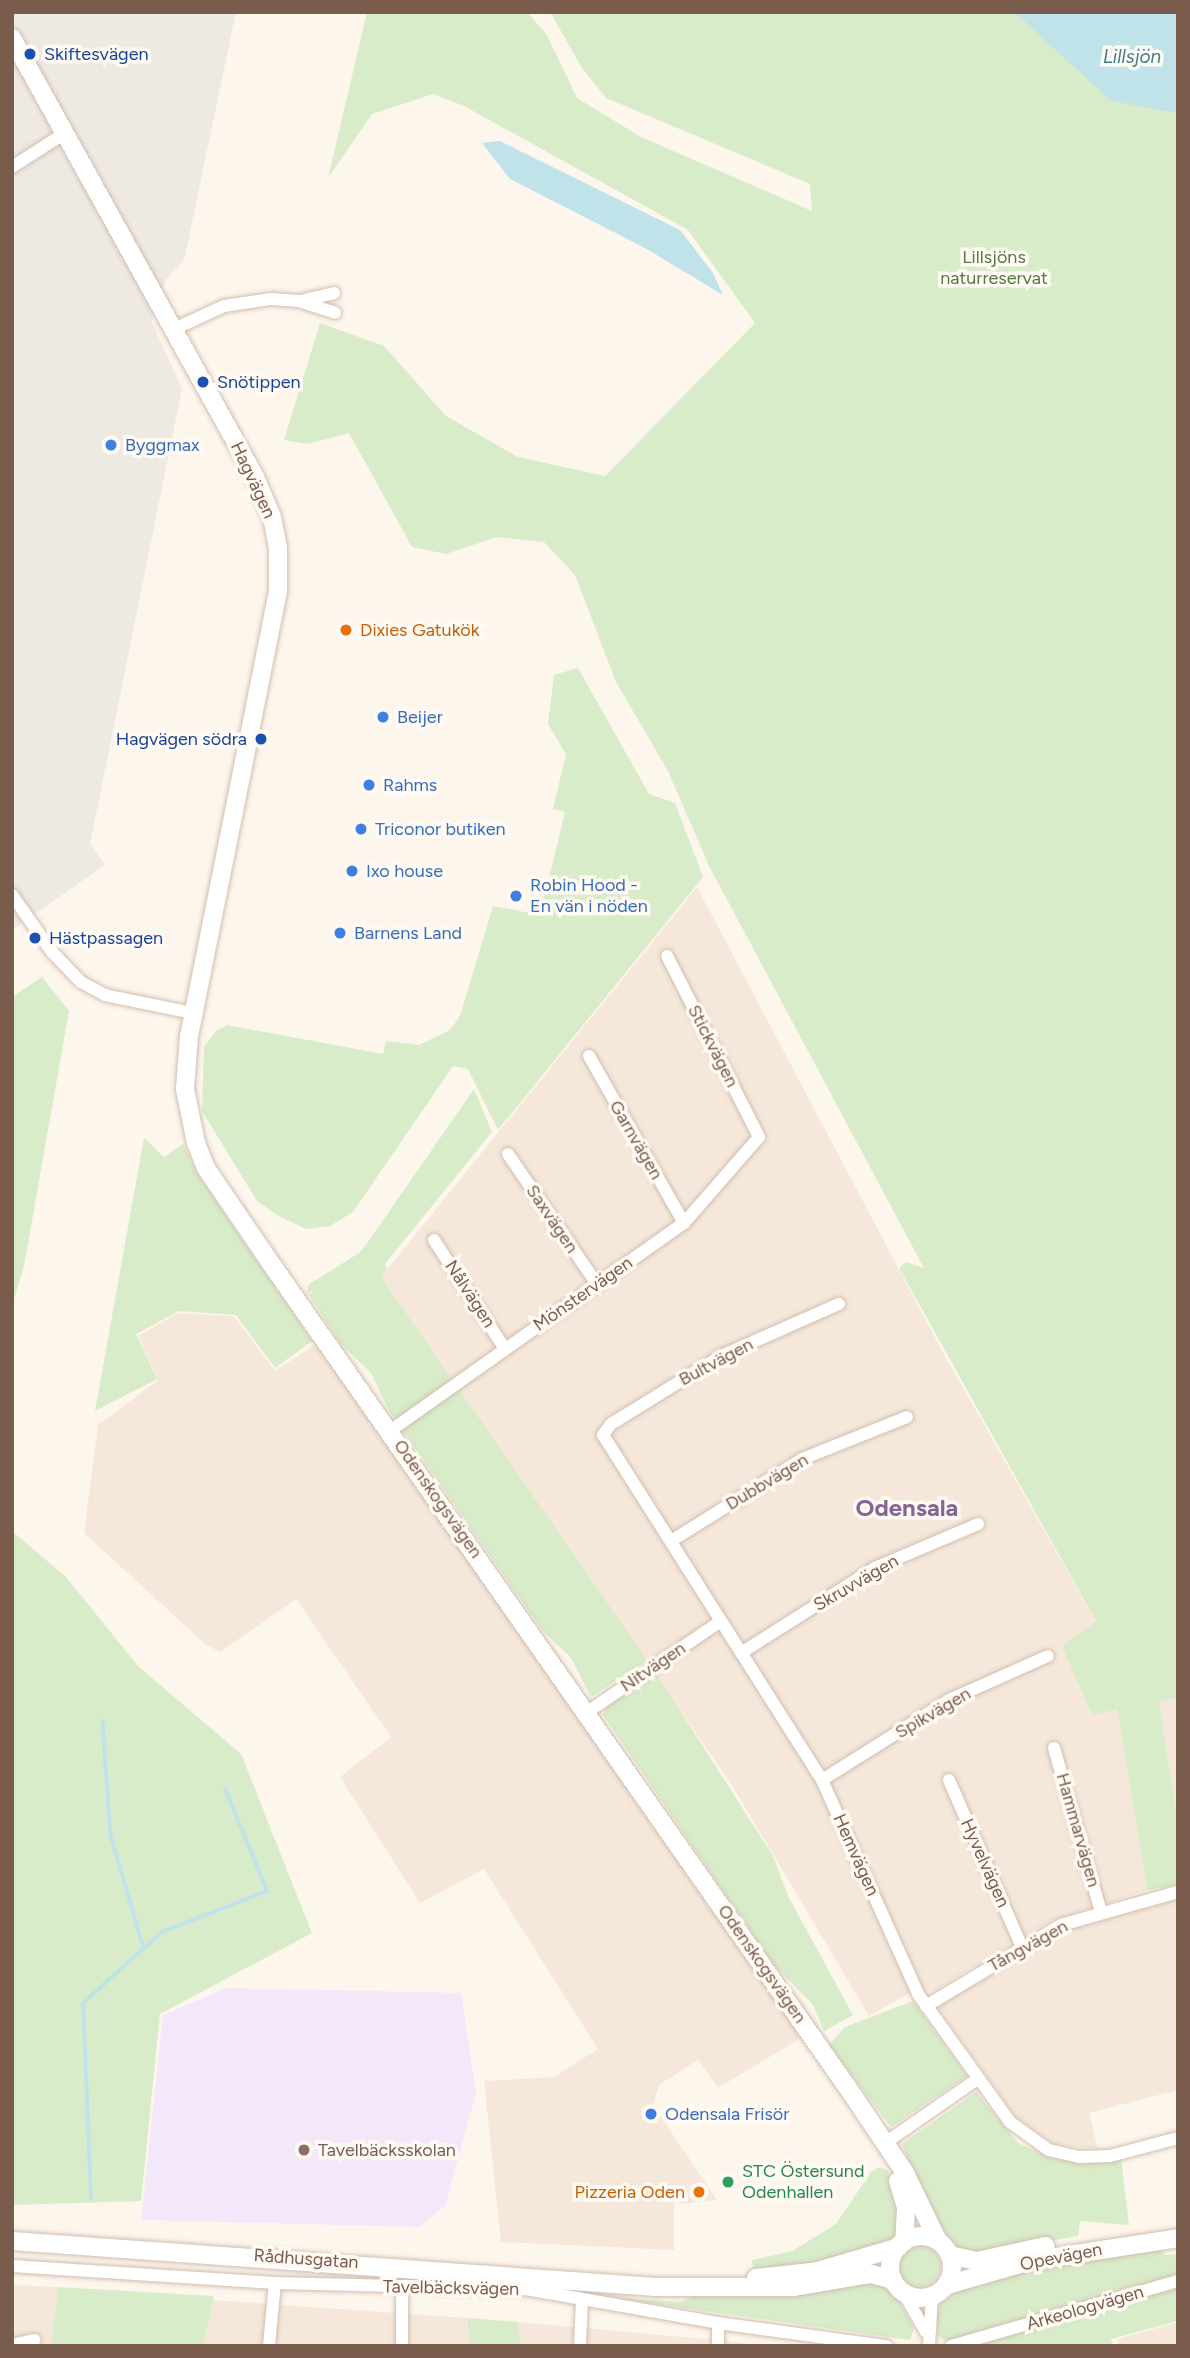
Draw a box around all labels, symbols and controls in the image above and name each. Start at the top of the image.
place label: Skiftesvägen [44,43,149,65]
marker: Skiftesvägen [22,46,38,62]
water label: Lillsjön [1103,46,1161,68]
park label: Lillsjöns naturreservat [940,247,1048,290]
place label: Snötippen [217,371,301,393]
marker: Snötippen [195,374,211,390]
place label: Byggmax [125,434,199,456]
marker: Byggmax [103,437,119,453]
street label: Hagvägen [226,438,280,522]
place label: Dixies Gatukök [360,619,479,641]
marker: Dixies Gatukök [338,622,354,638]
place label: Beijer [397,706,443,728]
marker: Beijer [375,709,391,725]
place label: Hagvägen södra [116,728,247,750]
marker: Hagvägen södra [253,731,269,747]
place label: Rahms [383,774,437,796]
marker: Rahms [361,777,377,793]
place label: Triconor butiken [375,818,506,840]
marker: Triconor butiken [353,821,369,837]
place label: Ixo house [366,860,443,882]
marker: Ixo house [344,863,360,879]
place label: Robin Hood - En vän i nöden [530,875,648,917]
marker: Robin Hood - En vän i nöden [508,888,524,904]
place label: Barnens Land [354,922,462,944]
marker: Barnens Land [332,925,348,941]
place label: Hästpassagen [49,927,163,949]
marker: Hästpassagen [27,930,43,946]
street label: Stickvägen [683,1001,743,1091]
street label: Garnvägen [605,1097,667,1183]
street label: Saxvägen [521,1181,583,1257]
street label: Mönstervägen [529,1252,637,1336]
street label: Nålvägen [440,1256,500,1332]
street label: Bultvägen [675,1334,757,1390]
street label: Odenskogsvägen [389,1436,487,1562]
street label: Dubbvägen [722,1449,812,1515]
district label: Odensala [856,1494,958,1522]
street label: Skruvvägen [810,1550,902,1616]
street label: Nitvägen [616,1637,690,1697]
street label: Spikvägen [891,1683,975,1743]
street label: Hammarvägen [1051,1771,1105,1889]
street label: Hemvägen [828,1811,884,1899]
street label: Hyvelvägen [956,1815,1014,1911]
street label: Odenskogsvägen [713,1901,811,2027]
street label: Tångvägen [984,1915,1072,1977]
place label: Odensala Frisör [665,2103,789,2125]
marker: Odensala Frisör [643,2106,659,2122]
place label: Tavelbäcksskolan [318,2139,456,2161]
marker: Tavelbäcksskolan [296,2142,312,2158]
place label: STC Östersund Odenhallen [742,2161,864,2204]
marker: STC Östersund Odenhallen [720,2174,736,2190]
place label: Pizzeria Oden [575,2181,685,2203]
marker: Pizzeria Oden [691,2184,707,2200]
street label: Opevägen [1018,2238,1104,2276]
street label: Rådhusgatan [253,2245,359,2273]
street label: Tavelbäcksvägen [383,2276,519,2300]
street label: Arkeologvägen [1024,2281,1146,2335]

